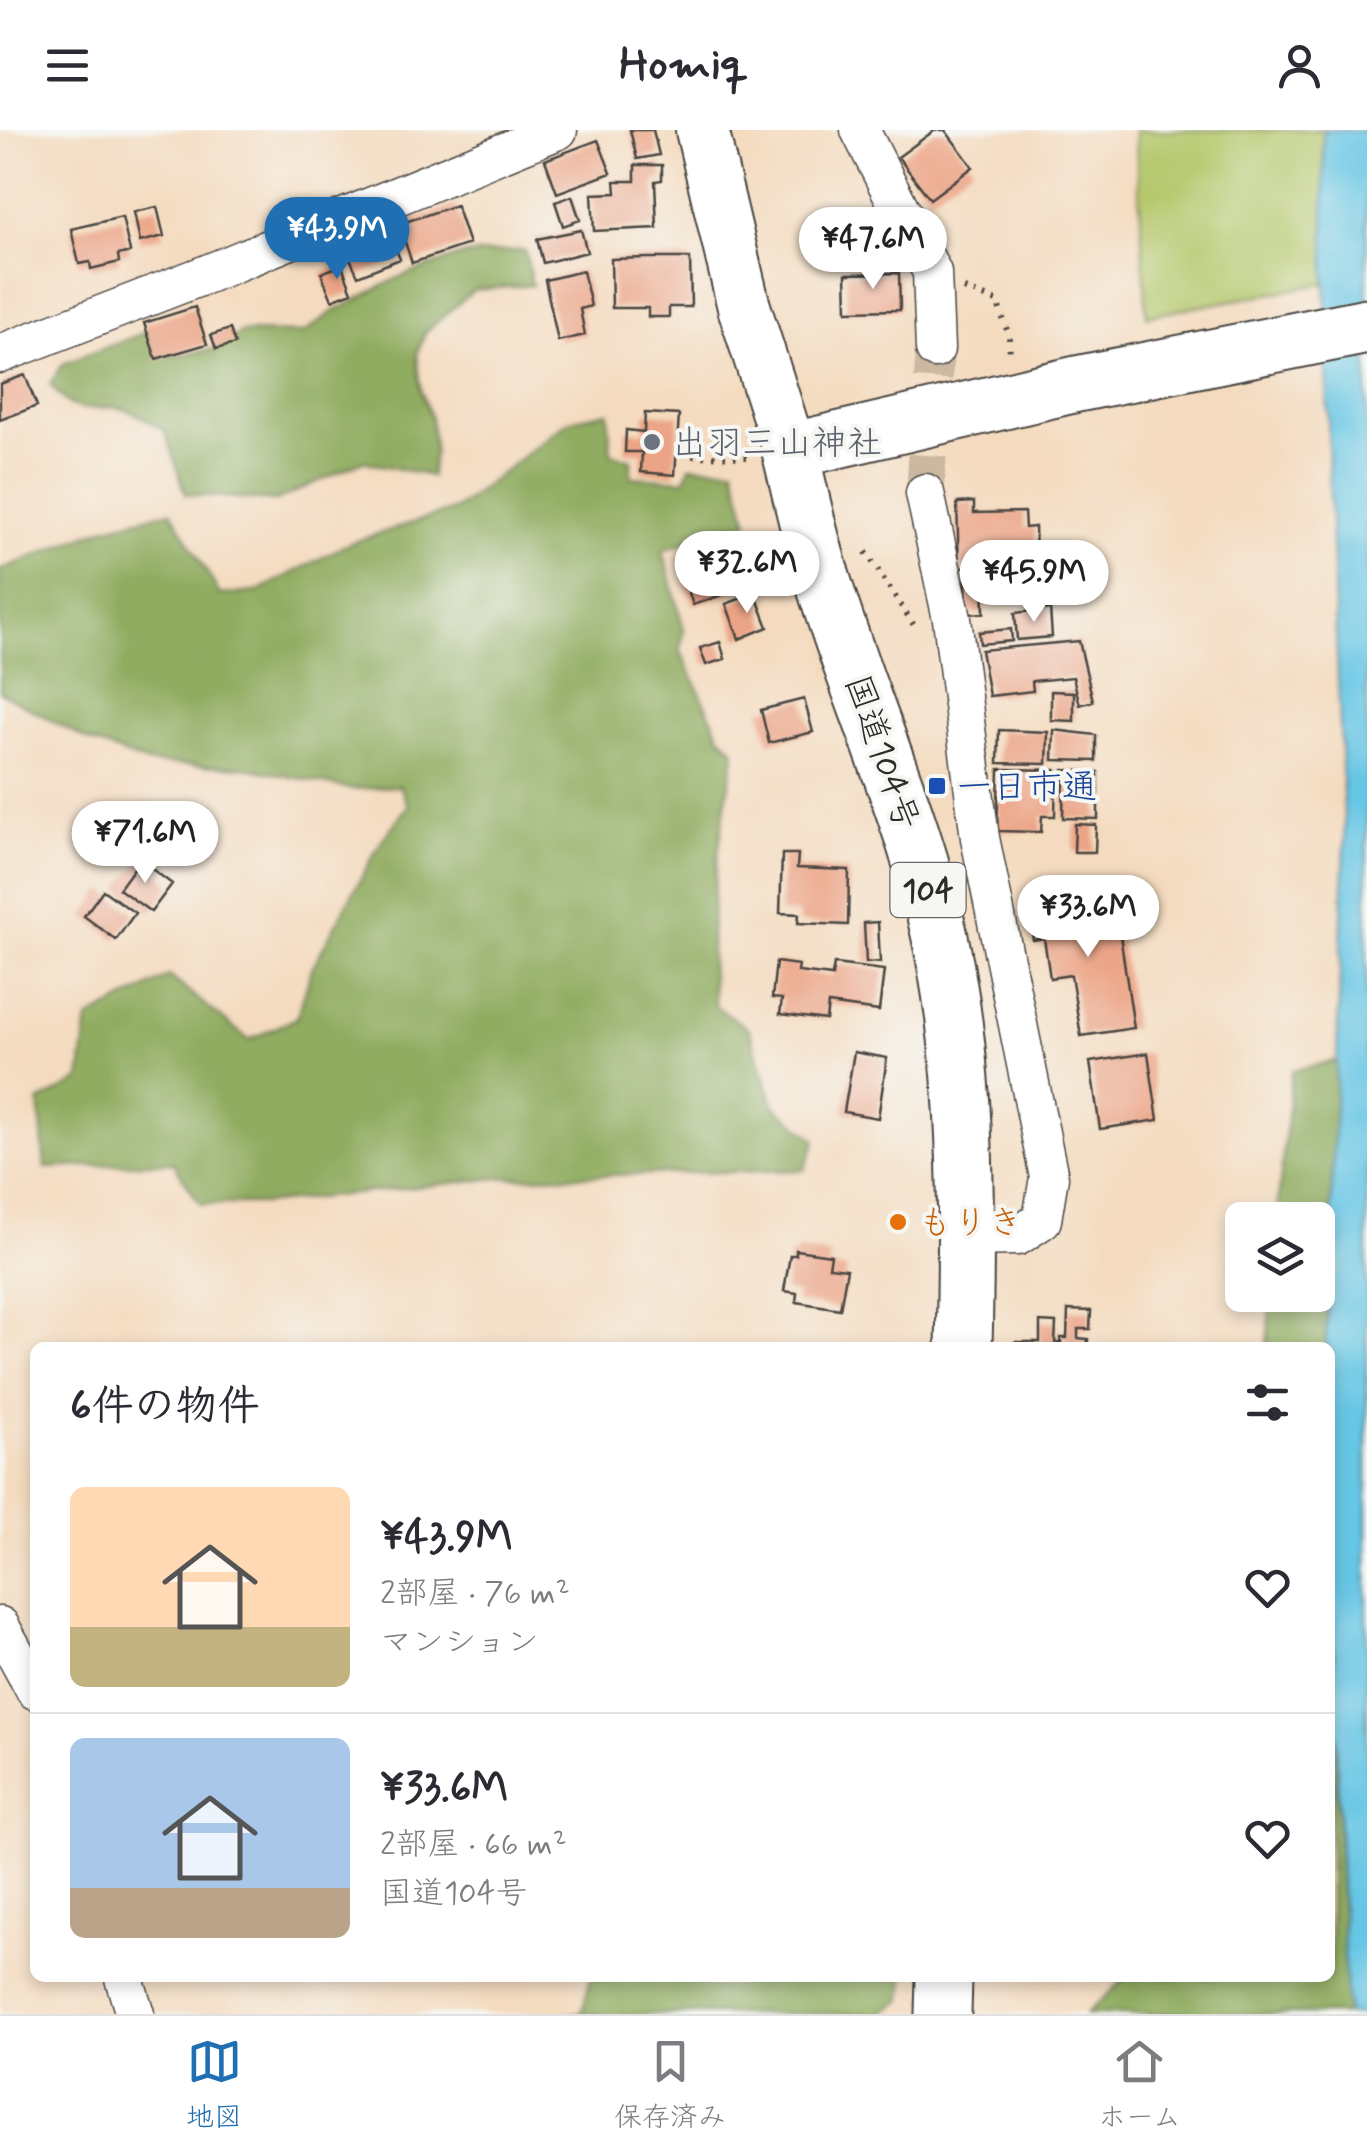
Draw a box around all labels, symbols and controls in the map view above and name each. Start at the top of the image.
text: Homiq [619,36,748,95]
icon: menu [40,38,95,93]
icon: person [1272,38,1327,93]
pin: ¥43.9M [256,197,418,282]
pin: ¥47.6M [792,207,954,292]
text: ¥43.9M [286,208,388,250]
text: ¥47.6M [821,218,925,260]
place label: 出羽三山神社 [672,421,882,467]
marker: 出羽三山神社 [641,431,663,453]
pin: ¥32.6M [666,531,828,616]
pin: ¥45.9M [953,540,1115,625]
text: ¥32.6M [697,542,797,584]
text: ¥45.9M [982,551,1086,593]
street label: 国道104号 [833,669,929,836]
place label: 一日市通 [957,765,1097,811]
marker: 一日市通 [926,775,948,797]
pin: ¥71.6M [64,801,226,886]
text: ¥71.6M [94,812,196,854]
road number: 104 [890,863,966,917]
pin: ¥33.6M [1007,875,1169,960]
text: ¥33.6M [1039,886,1137,928]
place label: もりき [918,1201,1023,1247]
map controls [1225,1202,1335,1312]
button: layers [1225,1202,1335,1312]
marker: もりき [887,1211,909,1233]
icon: filters [1240,1375,1295,1430]
text: 6件の物件 [70,1380,260,1435]
text: ¥43.9M [380,1511,513,1566]
icon: home [150,1527,270,1647]
icon: heart [1240,1560,1295,1615]
text: 2部屋 · 76 m² [380,1573,570,1615]
text: マンション [380,1622,539,1664]
text: ¥33.6M [380,1762,508,1817]
icon: home [150,1778,270,1898]
icon: heart [1240,1811,1295,1866]
text: 2部屋 · 66 m² [380,1824,567,1866]
text: 国道104号 [380,1873,527,1915]
tab: 地図 [186,2034,242,2137]
tab: 保存済み [614,2034,726,2137]
tab: ホーム [1098,2034,1181,2137]

